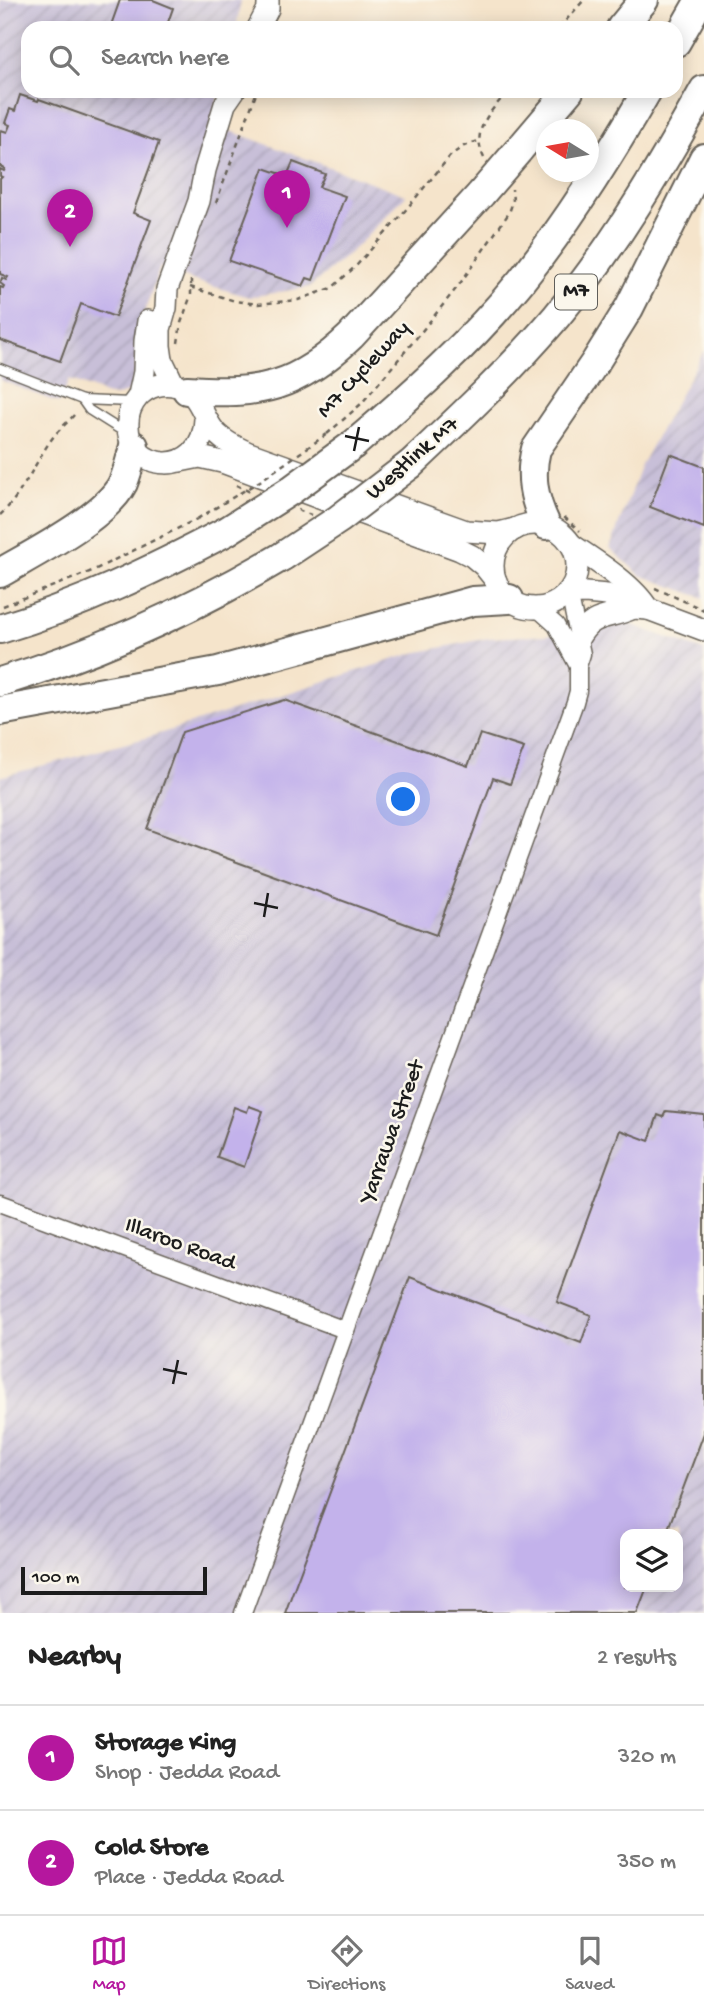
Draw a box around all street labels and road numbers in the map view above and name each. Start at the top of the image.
road number: M7 [555,274,597,310]
street label: M7 Cycleway [312,316,416,424]
street label: Westlink M7 [361,411,466,507]
street label: Yarrawa Street [354,1055,432,1209]
street label: Illaroo Road [121,1212,241,1278]

